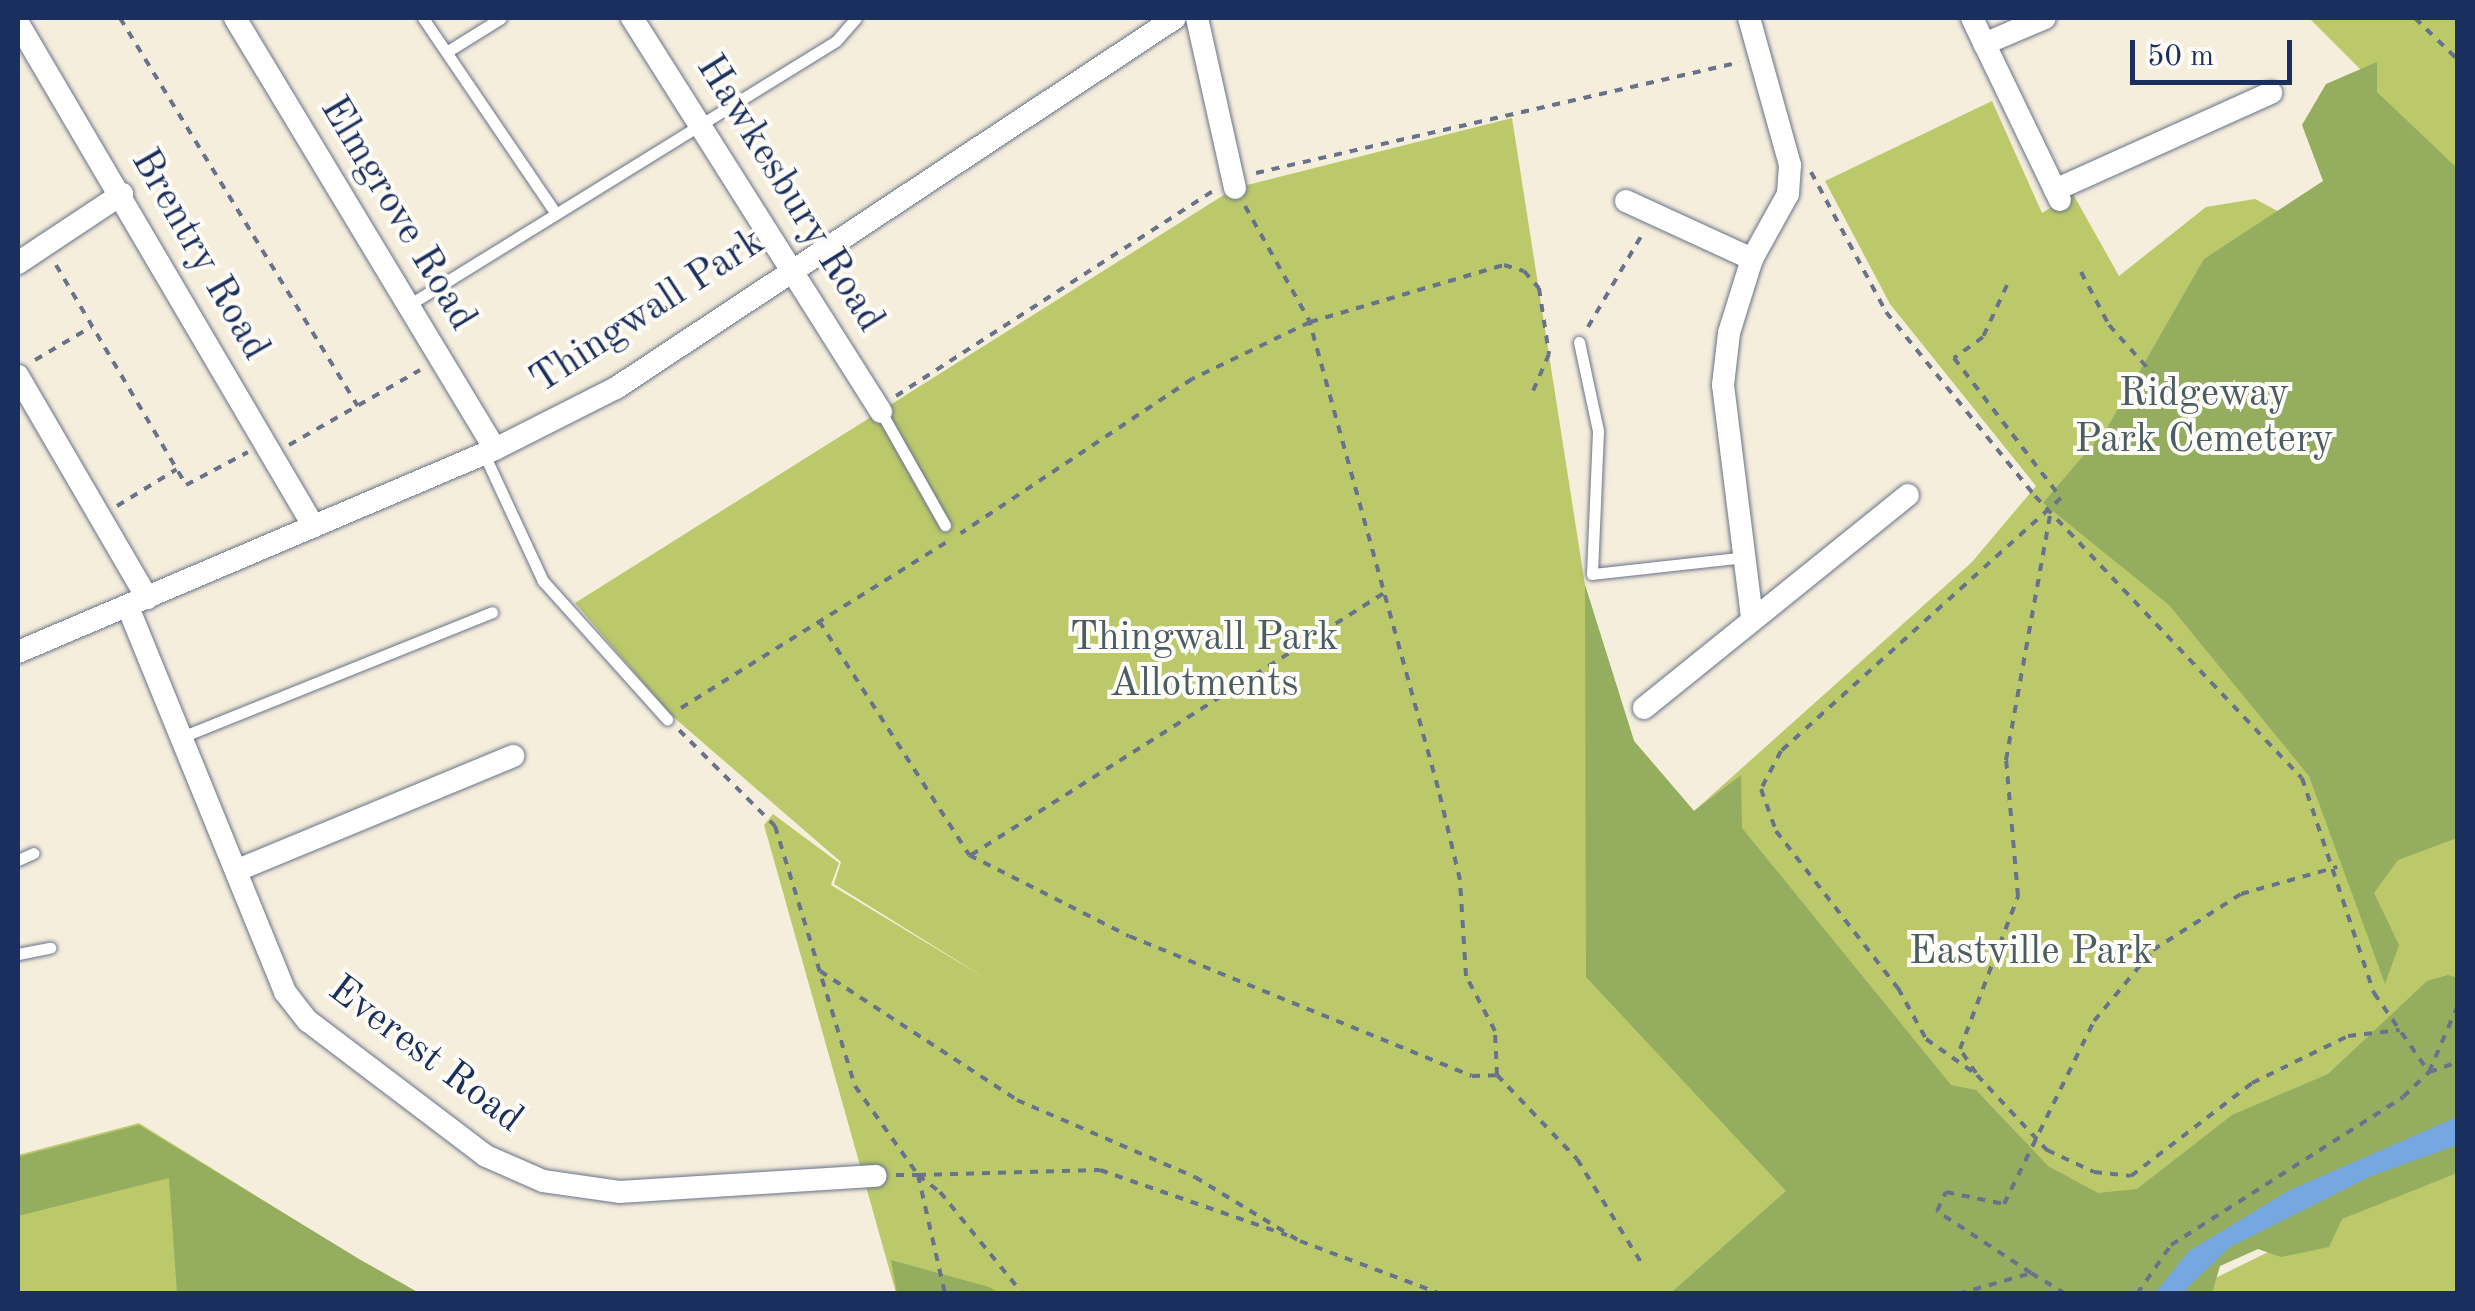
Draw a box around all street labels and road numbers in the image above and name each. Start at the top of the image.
street label: Hawkesbury Road [684,47,894,341]
street label: Elmgrove Road [308,88,486,340]
street label: Brentry Road [119,141,279,369]
street label: Thingwall Park [522,219,774,405]
street label: Everest Road [318,966,532,1144]

